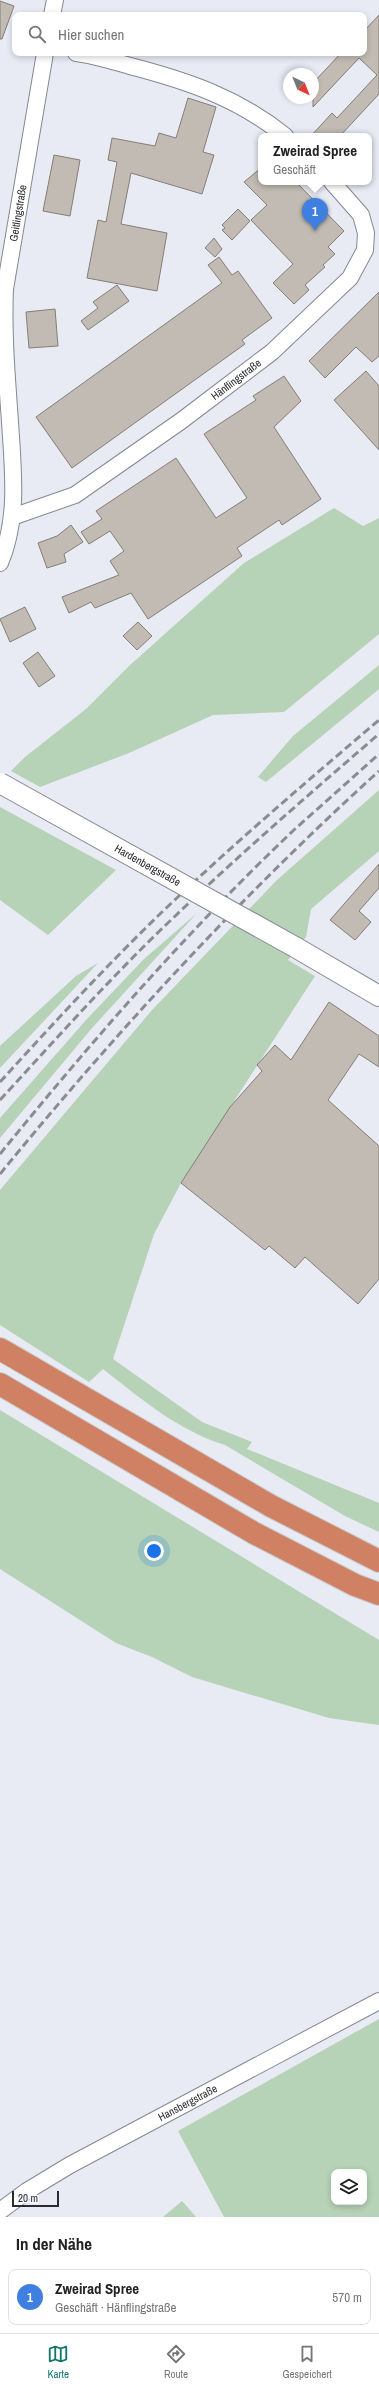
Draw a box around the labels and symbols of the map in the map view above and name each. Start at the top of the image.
north arrow [283,68,319,104]
street label: Geitlingstraße [6,184,30,242]
pin: 1 [302,198,328,231]
street label: Hänflingstraße [208,356,264,403]
street label: Hardenbergstraße [112,841,183,889]
your location [144,1541,164,1561]
street label: Hansbergstraße [156,2081,220,2124]
scale bar [12,2189,59,2208]

